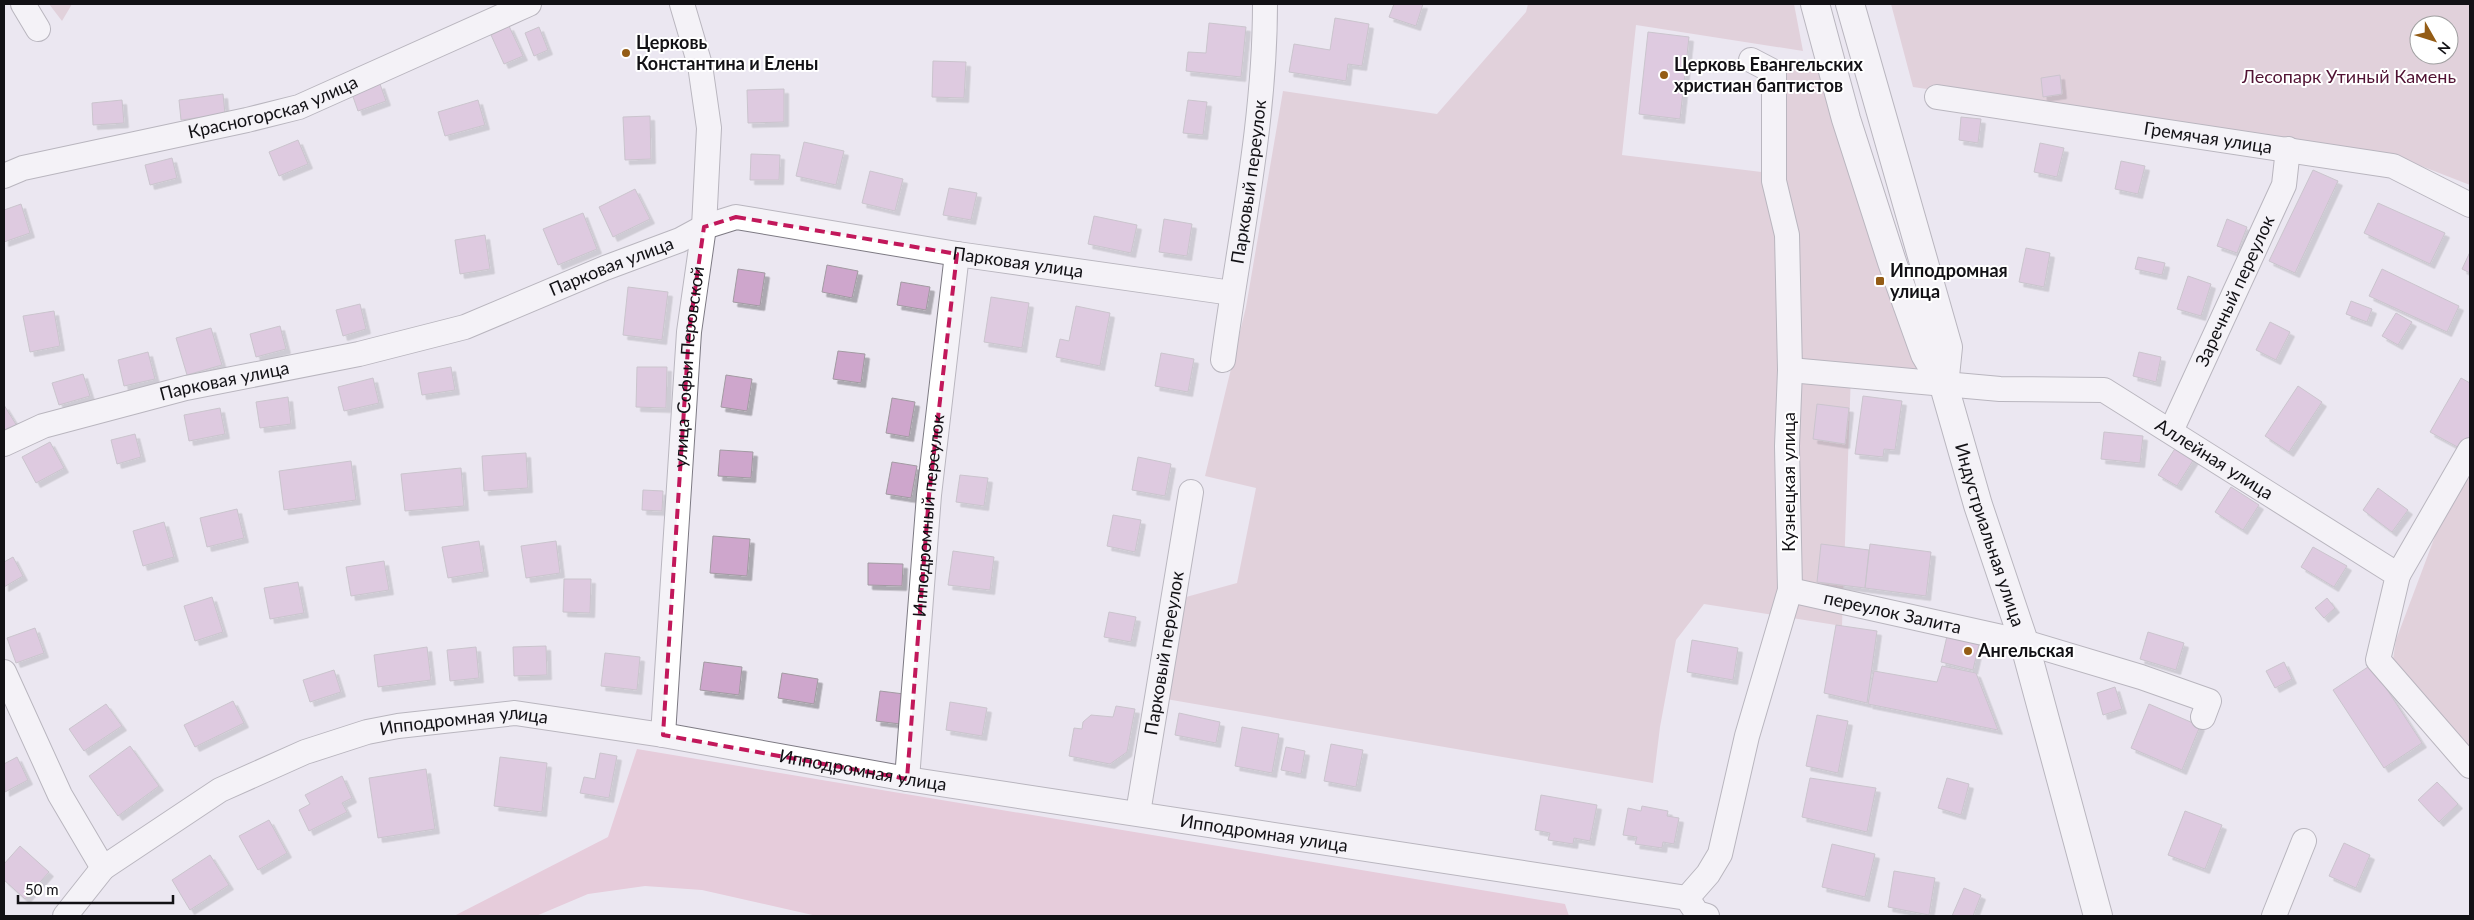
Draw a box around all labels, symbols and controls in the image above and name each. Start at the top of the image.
north arrow [2409,15,2459,65]
place label: Церковь Константина и Елены [636,31,818,74]
text: N [2434,39,2454,58]
marker: Церковь Константина и Елены [620,47,632,59]
place label: Церковь Евангельских христиан баптистов [1674,53,1863,96]
park label: Лесопарк Утиный Камень [2241,65,2456,87]
marker: Церковь Евангельских христиан баптистов [1658,69,1670,81]
street label: Красногорская улица [186,70,361,142]
street label: Парковый переулок [1226,98,1270,265]
street label: Гремячая улица [2142,116,2274,158]
street label: Заречный переулок [2190,211,2279,370]
street label: Парковая улица [546,231,676,300]
street label: Парковая улица [951,242,1085,282]
place label: Ипподромная улица [1890,259,2008,302]
street label: улица Софьи Перовской [668,265,708,468]
marker: Ипподромная улица [1874,275,1886,287]
street label: Парковая улица [157,356,291,405]
street label: Кузнецкая улица [1777,412,1799,552]
street label: Ипподромный переулок [908,413,948,618]
street label: Аллейная улица [2152,413,2278,504]
street label: Индустриальная улица [1951,440,2030,629]
street label: Парковый переулок [1139,569,1188,737]
street label: переулок Залита [1822,586,1964,638]
place label: Ангельская [1977,639,2074,661]
marker: Ангельская [1962,645,1974,657]
street label: Ипподромная улица [378,701,550,739]
street label: Ипподромная улица [778,744,948,795]
street label: Ипподромная улица [1179,809,1350,856]
scale bar [18,872,172,904]
text: 50 m [25,880,59,898]

